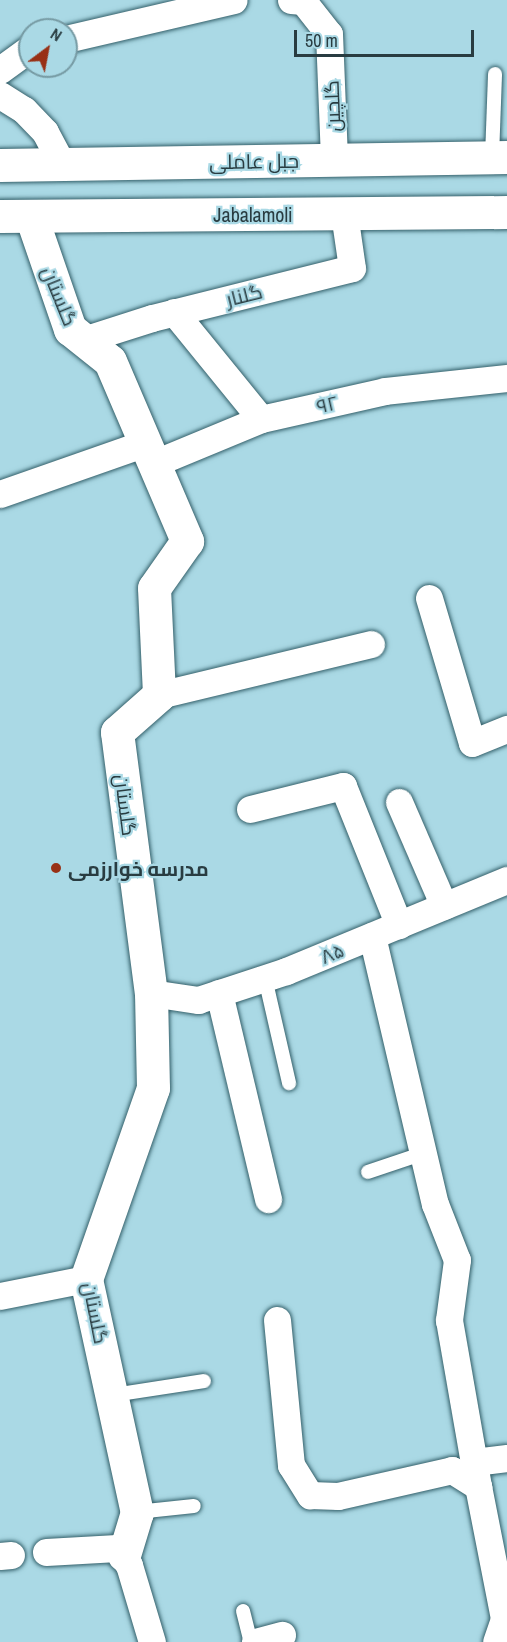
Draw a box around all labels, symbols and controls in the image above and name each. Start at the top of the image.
north arrow [18,18,78,78]
scale bar [297,18,477,56]
text: N [47,23,66,46]
text: 50 m [305,28,338,53]
street label: گلچین [319,80,345,132]
street label: جبل عاملی [209,148,299,174]
street label: Jabalamoli [213,202,293,226]
street label: گلستان [37,263,83,329]
street label: گلنار [223,279,265,311]
street label: ۹۲ [314,390,340,418]
street label: گلستان [110,773,142,837]
place label: مدرسه خوارزمی [68,856,209,880]
marker: مدرسه خوارزمی [49,861,63,875]
street label: ۸۵ [317,937,347,969]
street label: گلستان [78,1280,114,1346]

